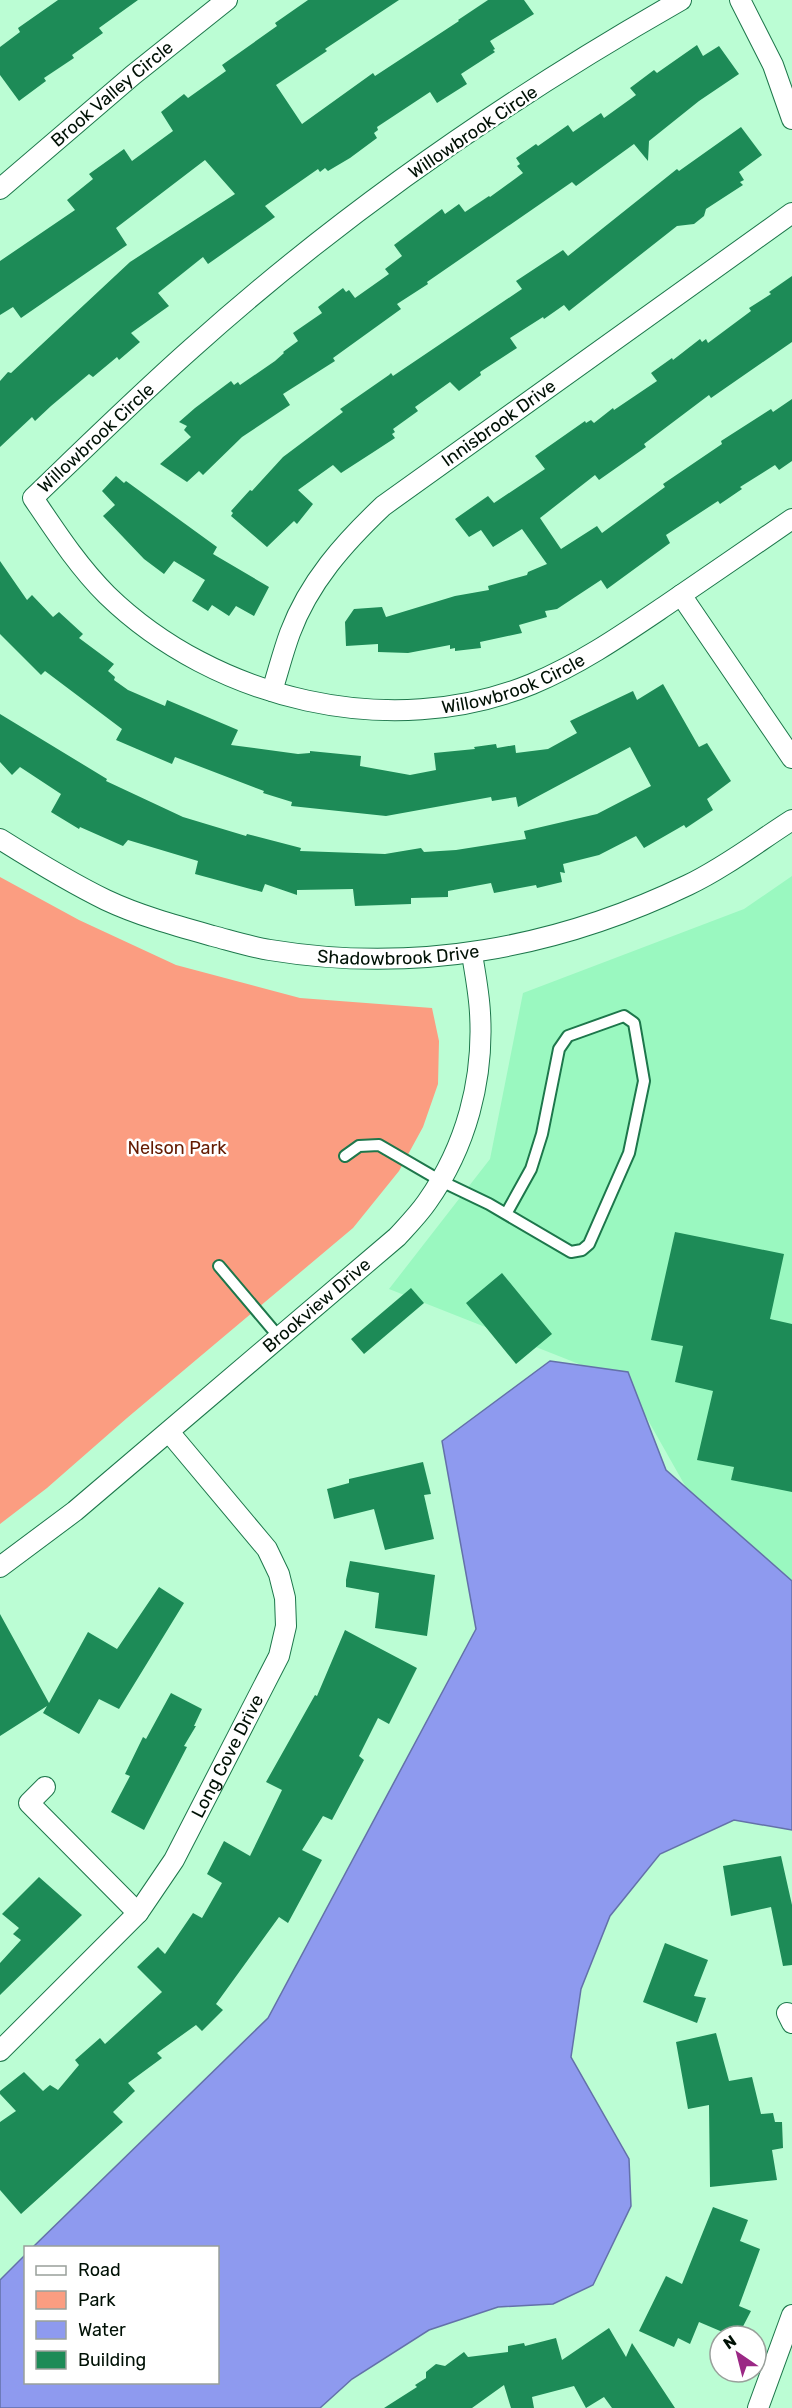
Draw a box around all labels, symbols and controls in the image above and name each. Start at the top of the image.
street label: Brook Valley Circle [46,36,178,151]
street label: Willowbrook Circle [404,81,542,183]
street label: Innisbrook Drive [437,375,560,471]
street label: Willowbrook Circle [33,378,159,498]
street label: Willowbrook Circle [440,649,589,718]
street label: Shadowbrook Drive [316,940,481,970]
park label: Nelson Park [127,1137,227,1159]
street label: Brookview Drive [258,1253,375,1357]
street label: Long Cove Drive [187,1691,268,1822]
legend [24,2246,219,2384]
text: Road [78,2259,121,2281]
text: Park [78,2289,116,2311]
text: Water [78,2319,126,2341]
north arrow [708,2324,768,2384]
text: N [720,2331,740,2353]
text: Building [78,2349,146,2371]

